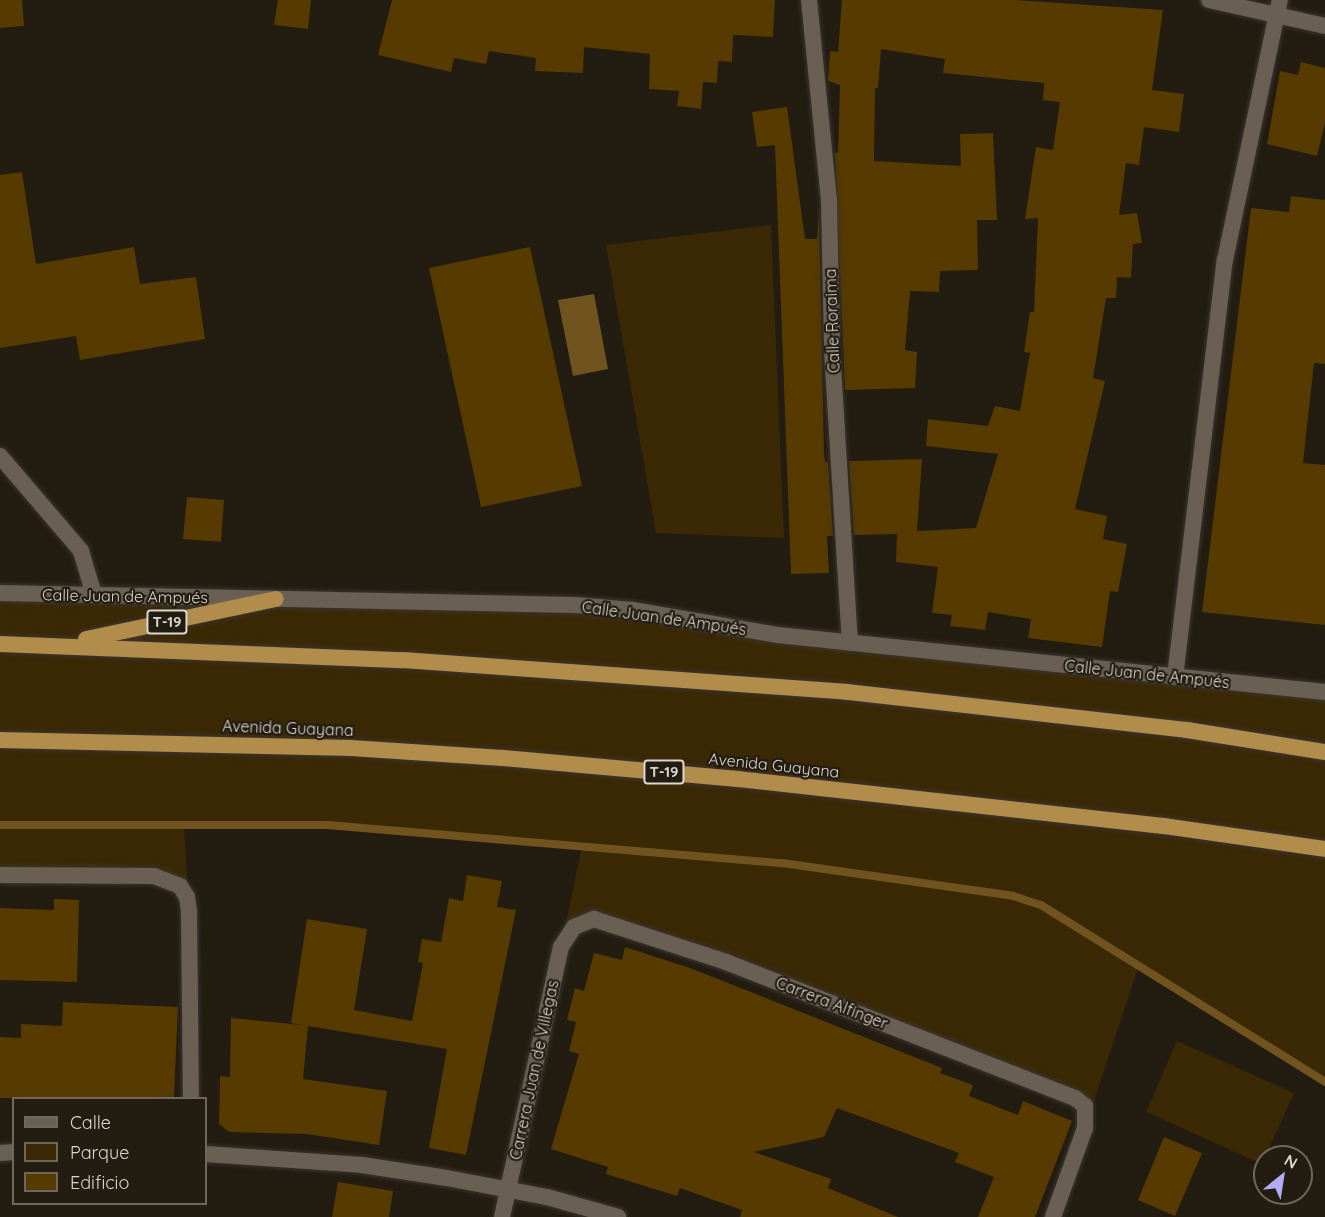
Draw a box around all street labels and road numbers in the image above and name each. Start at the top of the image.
street label: Calle Roraima [821,268,843,374]
street label: Calle Juan de Ampués [42,585,208,607]
street label: Calle Juan de Ampués [581,597,747,639]
road number: T-19 [146,610,188,634]
street label: Calle Juan de Ampués [1064,656,1230,692]
street label: Avenida Guayana [222,716,354,740]
street label: Avenida Guayana [708,749,840,781]
road number: T-19 [643,760,685,784]
street label: Carrera Alfinger [773,973,891,1033]
street label: Carrera Juan de Villegas [506,978,562,1162]

